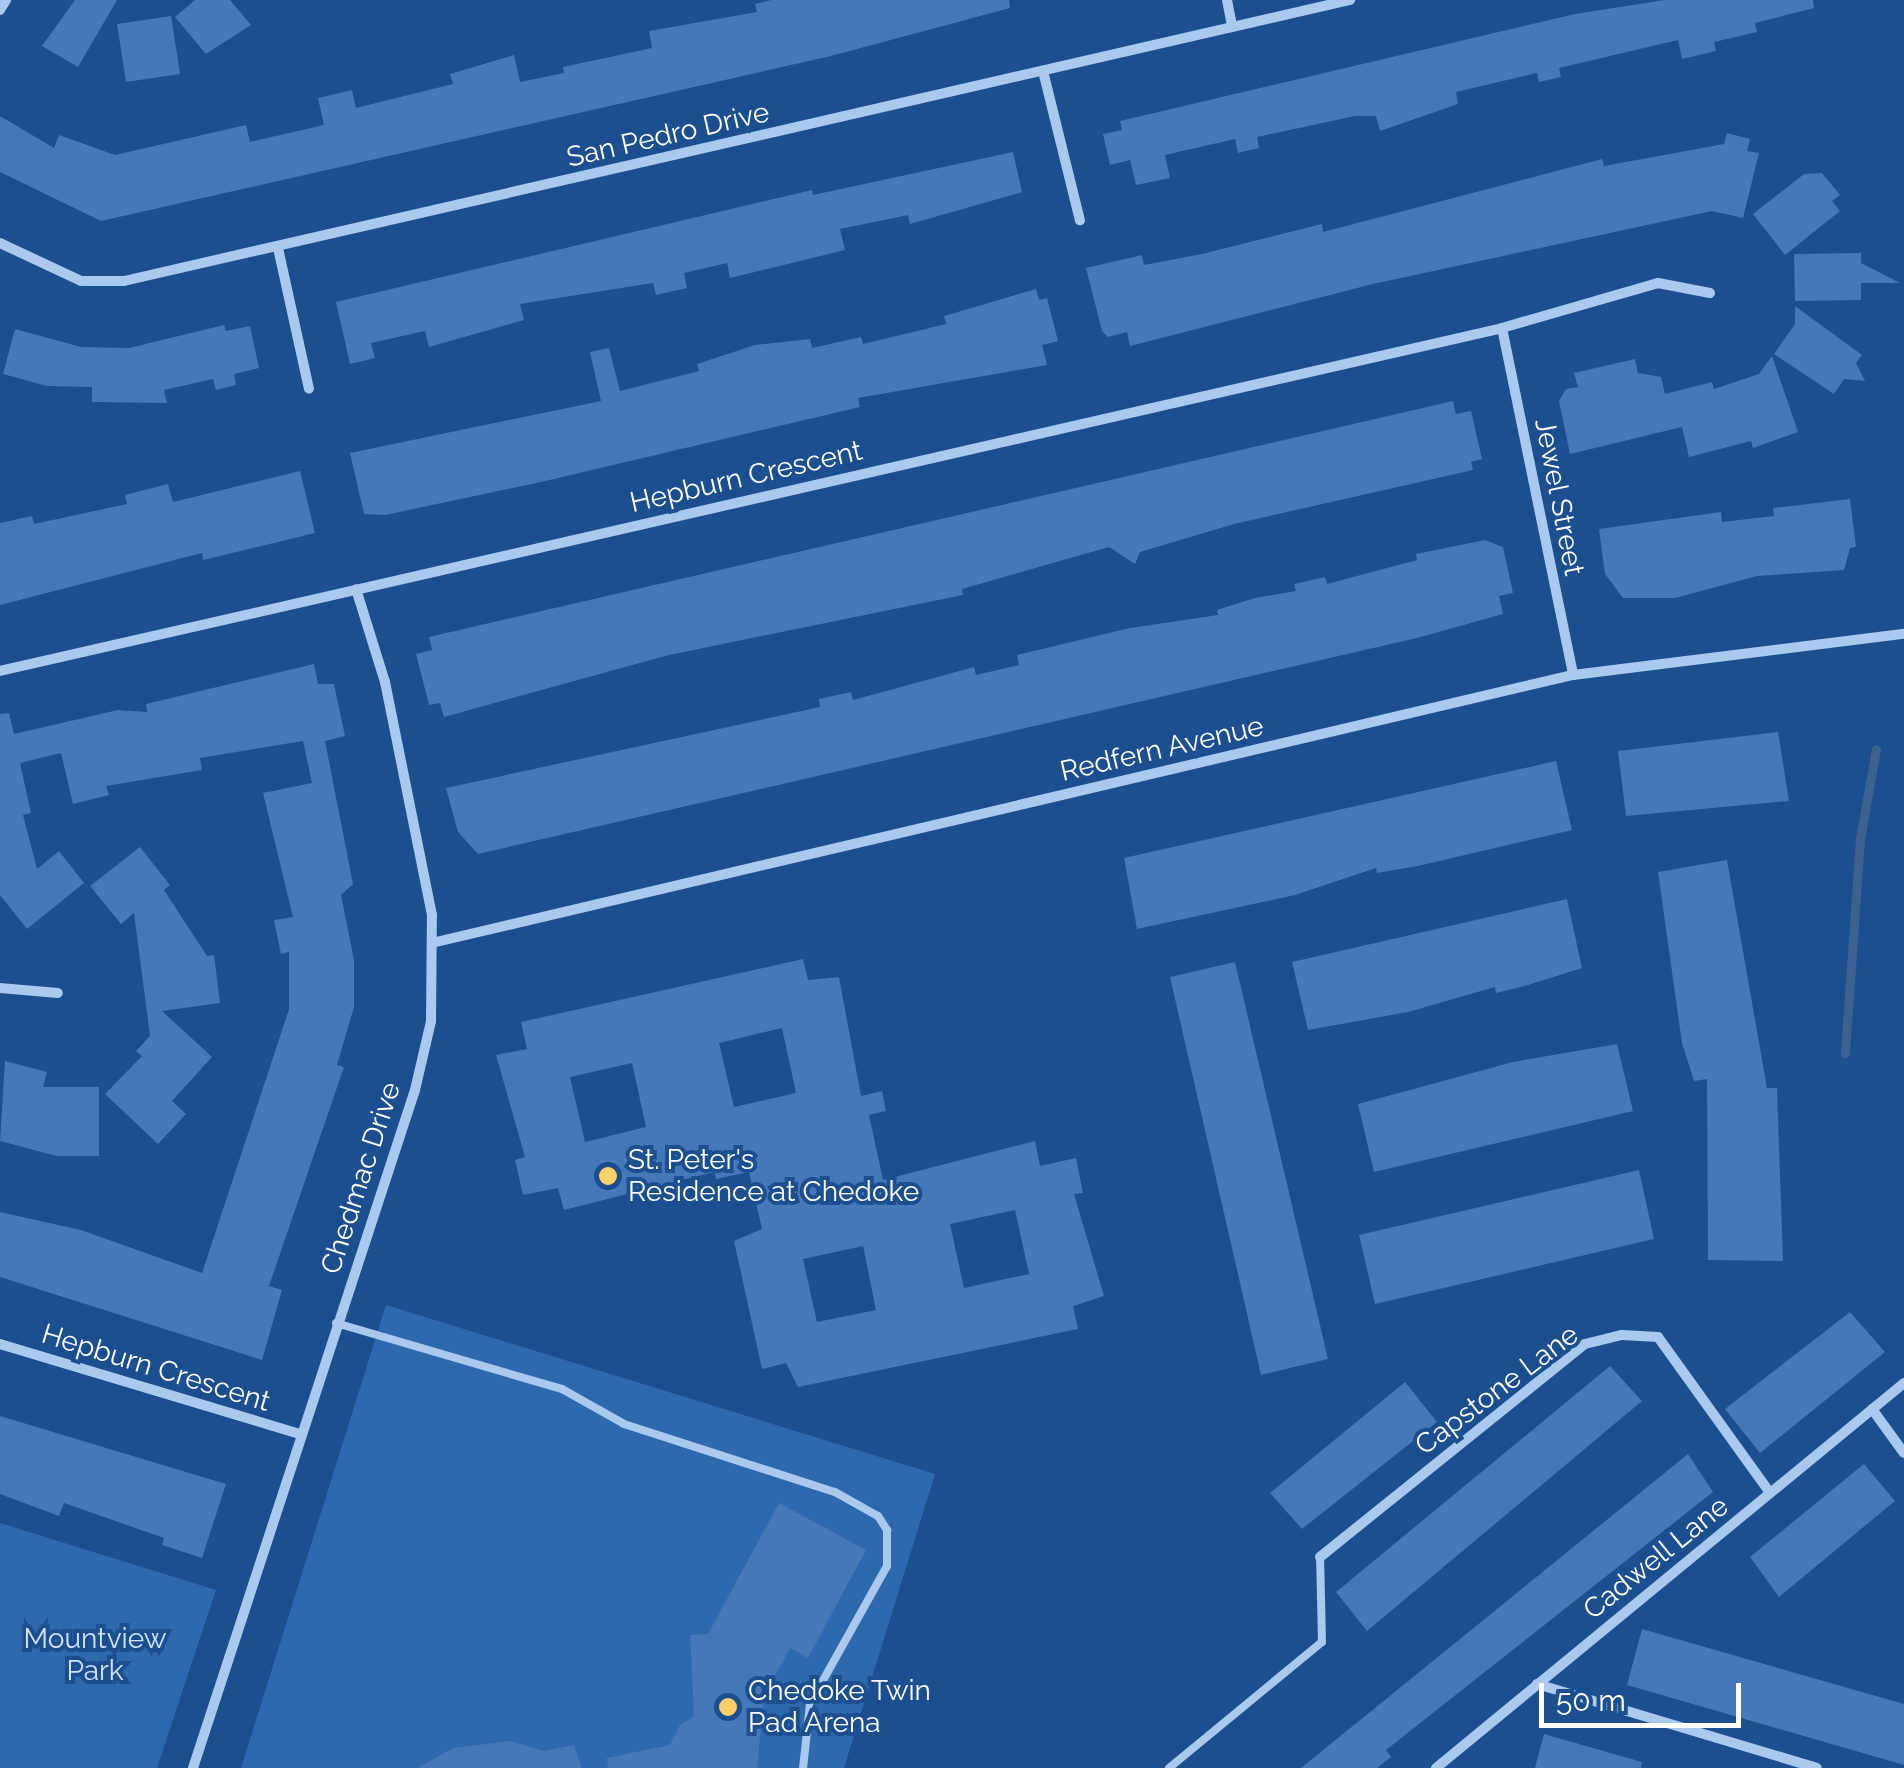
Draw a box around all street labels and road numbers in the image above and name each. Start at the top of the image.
street label: San Pedro Drive [564,95,772,175]
street label: Jewel Street [1527,415,1591,579]
street label: Hepburn Crescent [627,434,865,520]
street label: Redfern Avenue [1057,709,1267,789]
street label: Chedmac Drive [314,1078,408,1278]
street label: Hepburn Crescent [38,1317,274,1419]
street label: Capstone Lane [1409,1318,1585,1462]
street label: Cadwell Lane [1577,1489,1735,1627]

